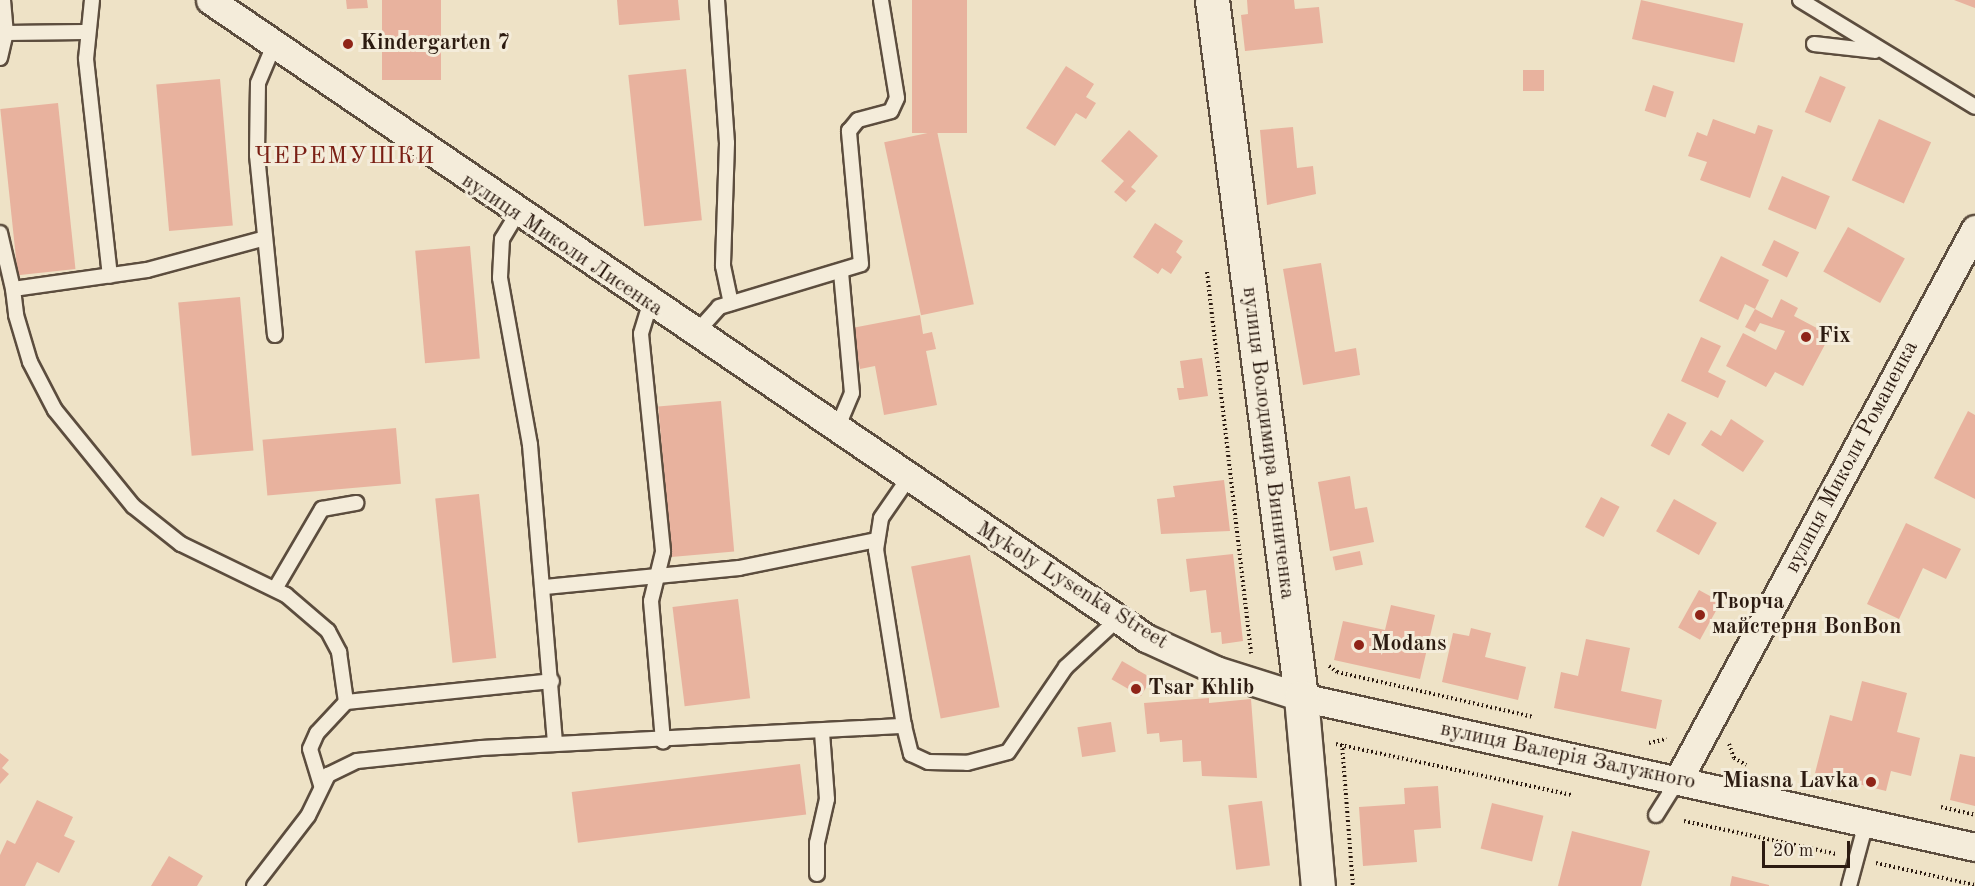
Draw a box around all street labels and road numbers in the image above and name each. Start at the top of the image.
street label: вулиця Миколи Лисенка [456,168,668,322]
street label: вулиця Володимира Винниченка [1236,285,1300,601]
street label: вулиця Миколи Романенка [1780,336,1924,578]
street label: Mykoly Lysenka Street [971,516,1173,656]
street label: вулиця Валерія Залужного [1438,716,1698,796]

